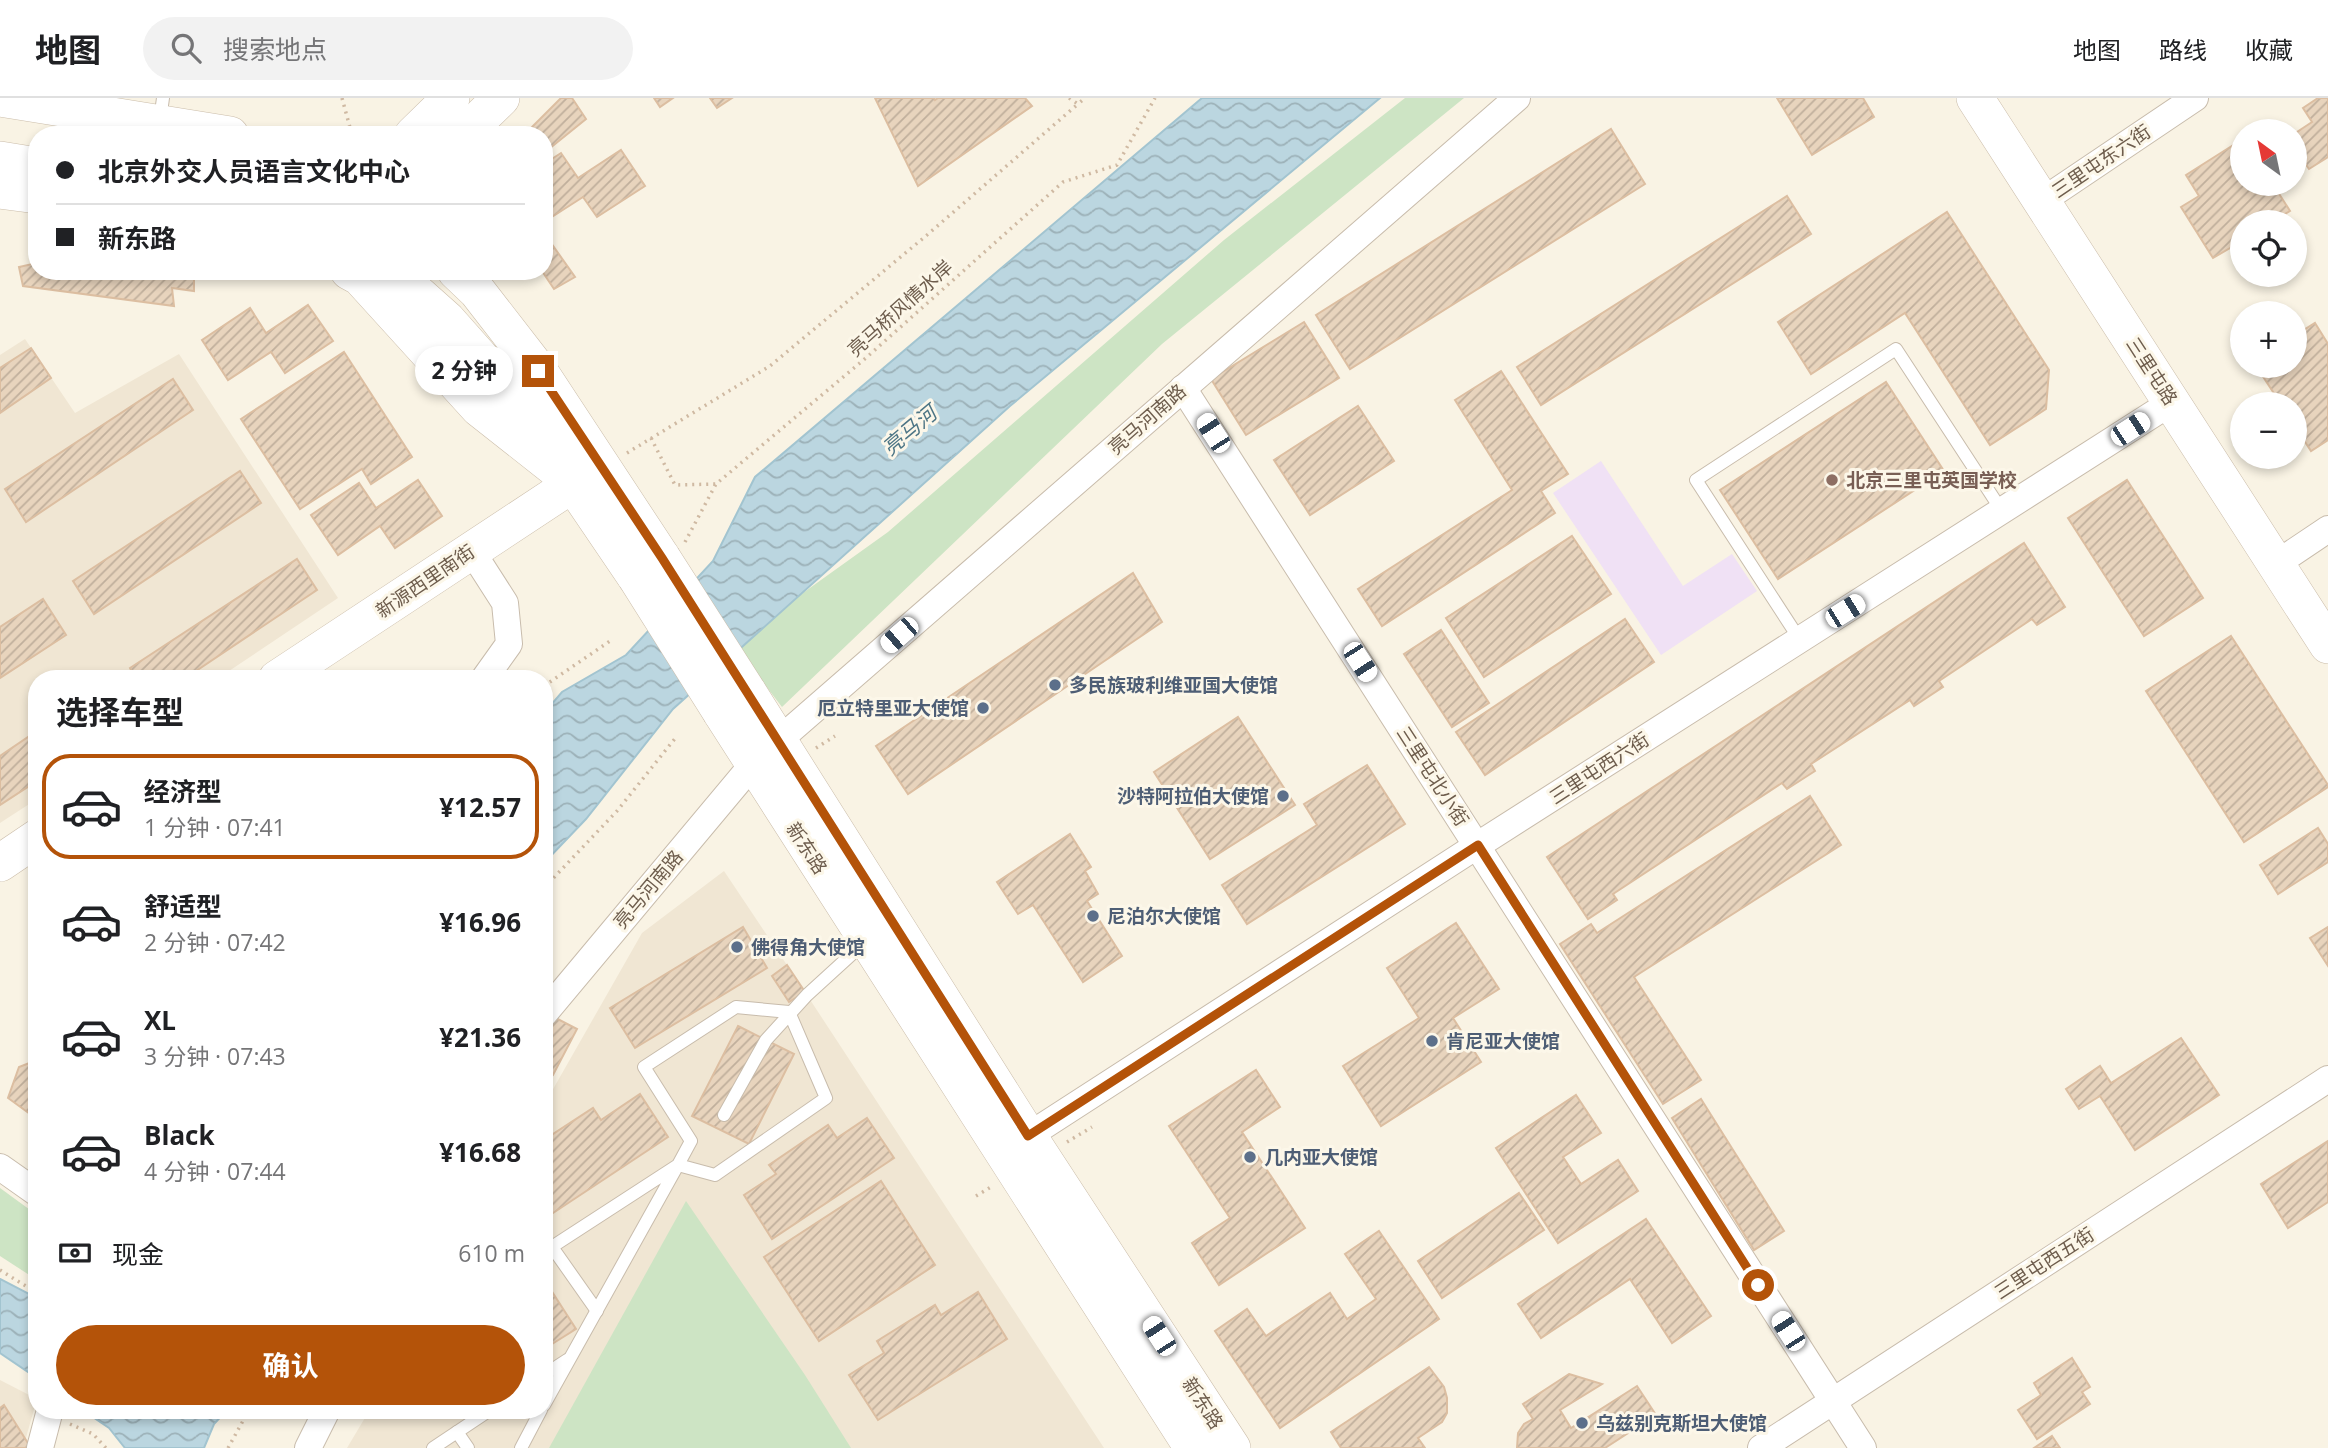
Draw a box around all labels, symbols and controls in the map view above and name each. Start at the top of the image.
search box [143,17,633,80]
text: 地图 [35,27,101,72]
icon: search [167,29,205,67]
text: 搜索地点 [223,31,327,67]
text: 地图 [2073,33,2121,66]
text: 路线 [2159,33,2207,66]
text: 收藏 [2245,33,2293,66]
street label: 三里屯东六街 [2046,118,2156,204]
north arrow [2230,119,2306,196]
map controls [2230,119,2307,469]
text: 北京外交人员语言文化中心 [98,153,410,189]
button: locate [2230,210,2307,287]
text: 新东路 [98,220,176,256]
street label: 亮马桥风情水岸 [842,254,958,362]
button: + [2230,301,2307,378]
street label: 三里屯路 [2120,332,2184,410]
callout: 2 分钟 [416,346,514,396]
text: 2 分钟 [431,354,497,386]
route end [522,355,554,387]
street label: 亮马河南路 [1103,378,1191,460]
button: − [2230,392,2307,469]
water label: 亮马河 [876,396,945,461]
car [2107,409,2154,449]
car [1193,410,1234,456]
place label: 北京三里屯英国学校 [1846,467,2017,493]
marker: 北京三里屯英国学校 [1824,472,1840,488]
street label: 新源西里南街 [370,538,480,624]
car [1822,591,1869,631]
car [877,613,922,657]
car [1340,639,1381,685]
place label: 多民族玻利维亚国大使馆 [1069,672,1278,698]
marker: 多民族玻利维亚国大使馆 [1047,677,1063,693]
text: 选择车型 [56,690,184,733]
place label: 厄立特里亚大使馆 [817,695,969,721]
marker: 厄立特里亚大使馆 [975,700,991,716]
street label: 三里屯北小街 [1391,721,1475,831]
street label: 三里屯西六街 [1544,726,1654,810]
text: 经济型 [144,773,222,809]
icon: car [60,775,123,838]
place label: 沙特阿拉伯大使馆 [1117,783,1269,809]
marker: 沙特阿拉伯大使馆 [1275,788,1291,804]
text: ¥12.57 [439,789,521,825]
text: 1 分钟 · 07:41 [144,811,286,843]
street label: 新东路 [781,817,833,879]
street label: 亮马河南路 [608,844,688,934]
text: 舒适型 [144,888,222,924]
icon: car [60,890,123,953]
place label: 尼泊尔大使馆 [1107,903,1221,929]
text: ¥16.96 [439,904,521,940]
marker: 尼泊尔大使馆 [1085,908,1101,924]
text: 2 分钟 · 07:42 [144,926,286,958]
place label: 佛得角大使馆 [751,934,865,960]
marker: 佛得角大使馆 [729,939,745,955]
text: XL [144,1002,176,1038]
icon: car [60,1005,123,1068]
text: ¥21.36 [439,1019,521,1055]
place label: 肯尼亚大使馆 [1446,1028,1560,1054]
marker: 肯尼亚大使馆 [1424,1033,1440,1049]
text: 3 分钟 · 07:43 [144,1040,286,1072]
text: Black [144,1117,215,1153]
icon: car [60,1120,123,1183]
text: ¥16.68 [439,1134,521,1170]
place label: 几内亚大使馆 [1264,1144,1378,1170]
marker: 几内亚大使馆 [1242,1149,1258,1165]
text: 4 分钟 · 07:44 [144,1155,286,1187]
street label: 三里屯西五街 [1989,1221,2099,1305]
icon: cash [56,1234,94,1272]
text: 现金 [112,1236,164,1272]
text: 610 m [458,1237,525,1269]
route start [1742,1269,1774,1301]
car [1768,1308,1809,1354]
car [1139,1313,1180,1359]
button: 确认 [56,1325,525,1405]
street label: 新东路 [1177,1372,1229,1434]
place label: 乌兹别克斯坦大使馆 [1596,1410,1767,1436]
marker: 乌兹别克斯坦大使馆 [1574,1415,1590,1431]

